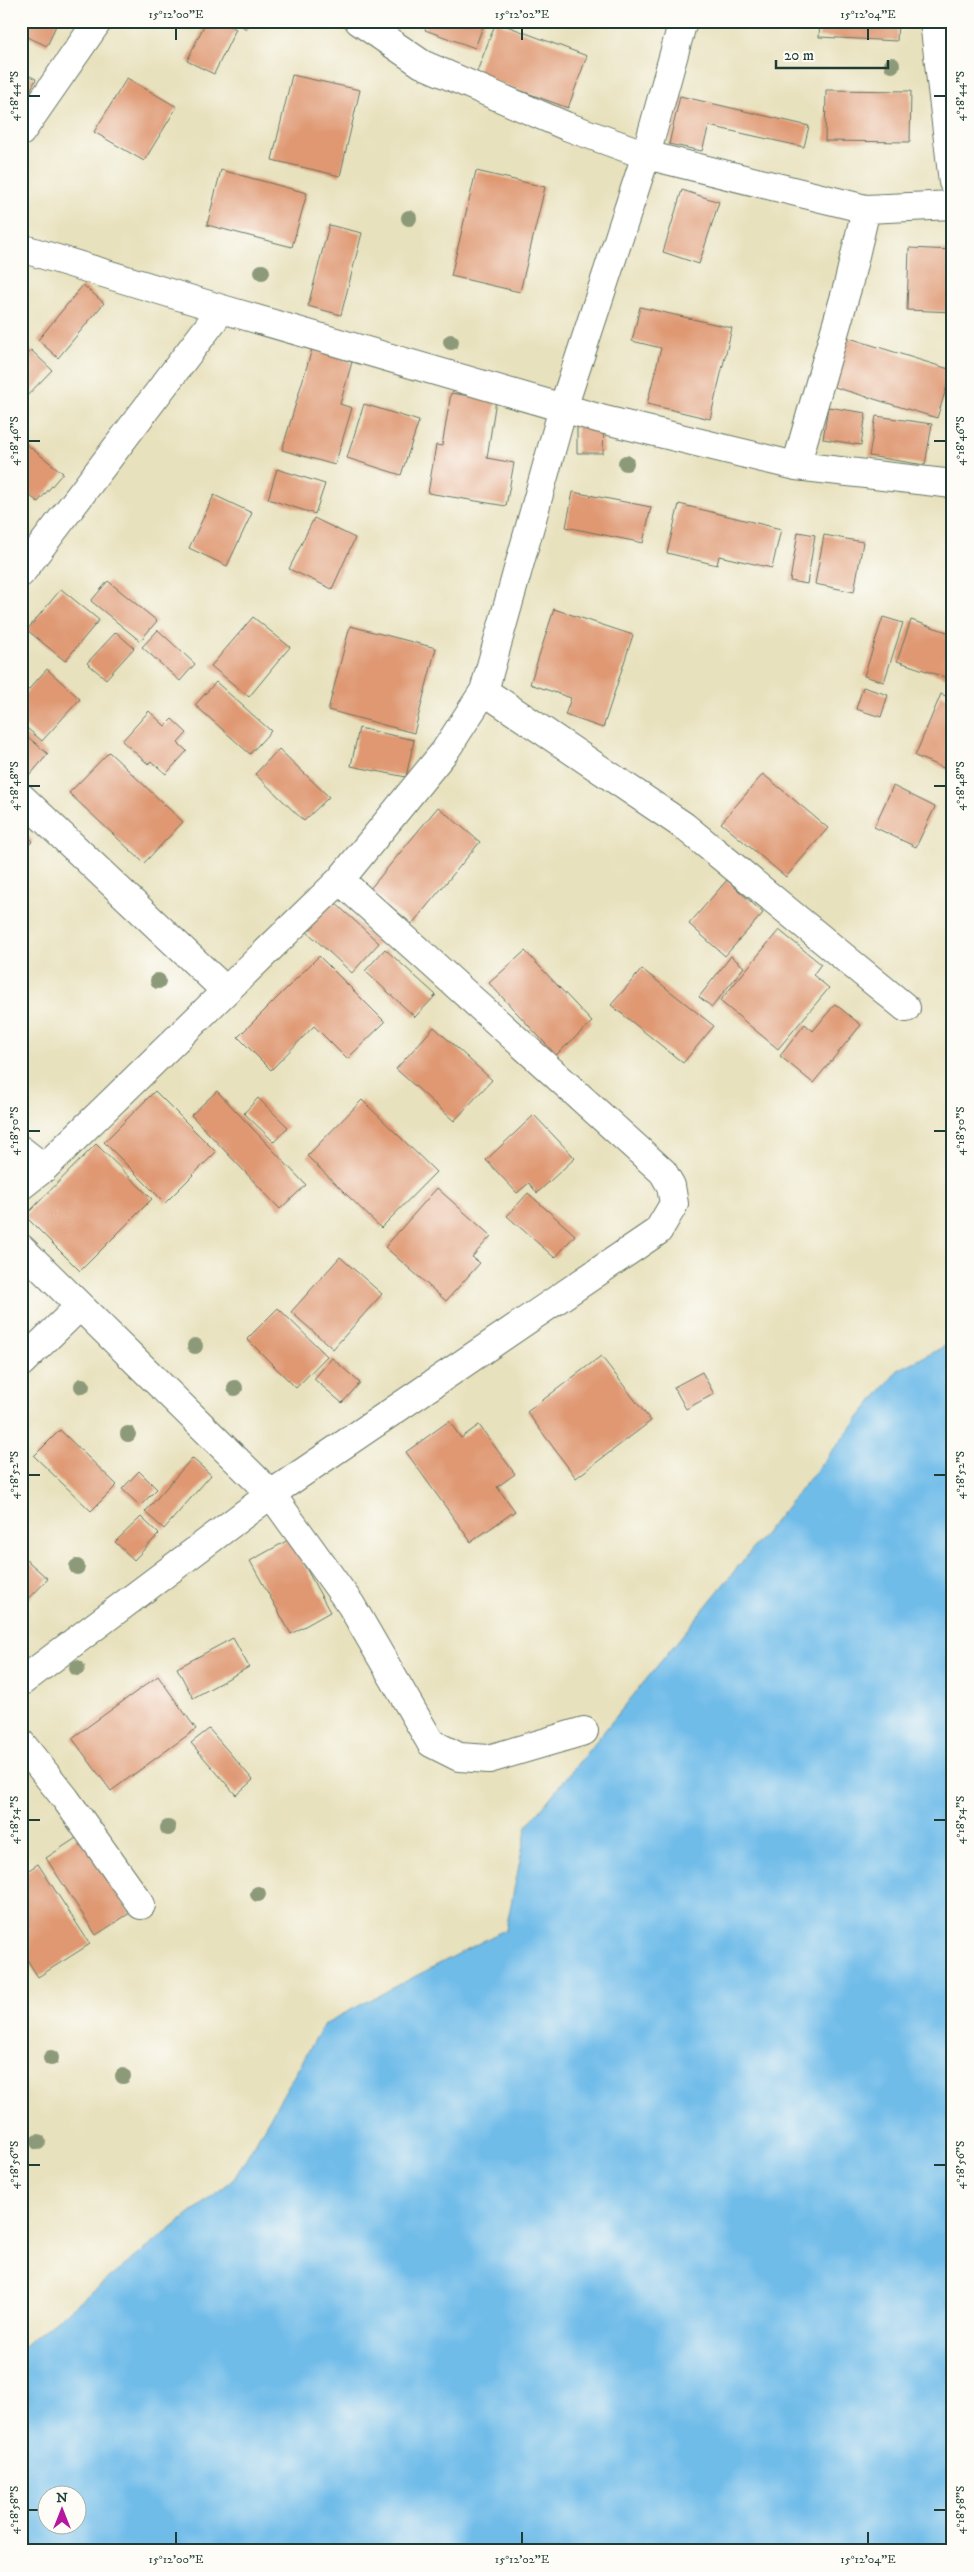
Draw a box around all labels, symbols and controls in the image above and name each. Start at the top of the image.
text: 15°12'00"E [149,7,204,22]
text: 15°12'02"E [495,7,550,22]
text: 15°12'04"E [840,7,896,22]
scale bar [776,38,889,70]
text: 20 m [784,46,814,65]
text: 4°18'44"S [7,71,22,121]
text: 4°18'44"S [953,71,968,121]
text: 4°18'46"S [7,416,22,466]
text: 4°18'46"S [953,416,968,466]
text: 4°18'48"S [7,761,22,811]
text: 4°18'48"S [953,761,968,811]
text: 4°18'50"S [7,1107,22,1155]
text: 4°18'50"S [953,1107,968,1155]
text: 4°18'52"S [7,1451,22,1499]
text: 4°18'52"S [953,1451,968,1499]
text: 4°18'54"S [7,1796,22,1844]
text: 4°18'54"S [953,1796,968,1844]
text: 4°18'56"S [7,2141,22,2189]
text: 4°18'56"S [953,2141,968,2189]
north arrow [38,2484,88,2534]
text: 4°18'58"S [7,2486,22,2534]
text: 4°18'58"S [953,2486,968,2534]
text: N [56,2489,68,2507]
text: 15°12'00"E [149,2552,204,2567]
text: 15°12'02"E [495,2552,550,2567]
text: 15°12'04"E [840,2552,896,2567]

